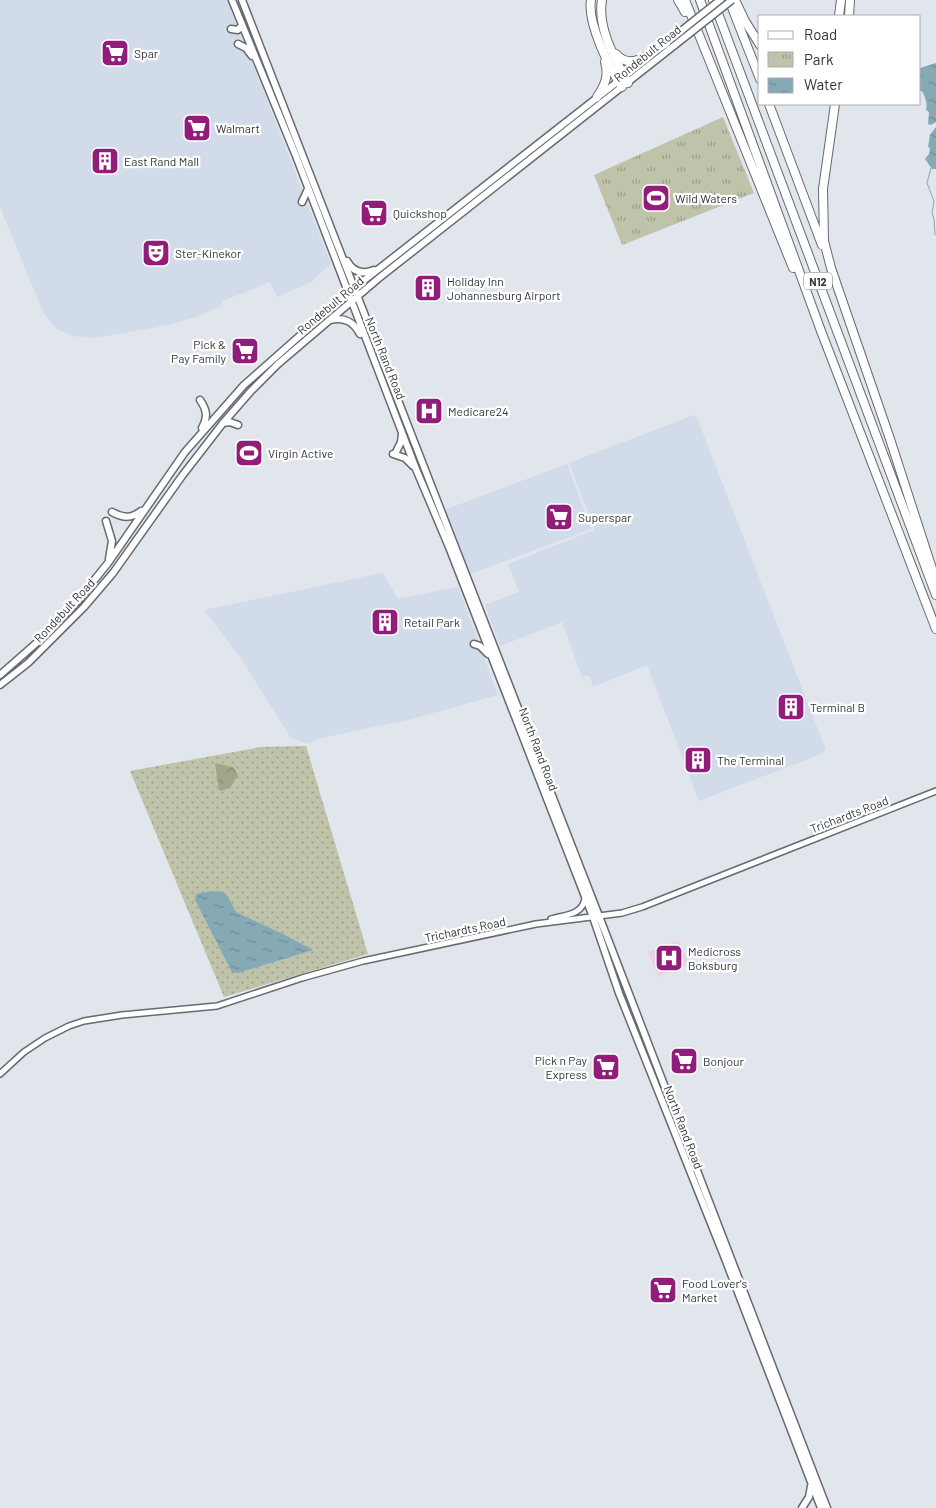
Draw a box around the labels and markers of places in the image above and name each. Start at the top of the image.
supermarket icon: Spar [100,38,130,68]
place label: Spar [134,46,159,60]
supermarket icon: Walmart [182,113,212,143]
place label: Walmart [216,121,260,135]
building icon: East Rand Mall [90,146,120,176]
place label: East Rand Mall [124,154,199,168]
sports icon: Wild Waters [641,183,671,213]
place label: Wild Waters [675,191,737,205]
supermarket icon: Quickshop [359,198,389,228]
place label: Quickshop [393,206,447,220]
theatre icon: Ster-Kinekor [141,238,171,268]
place label: Ster-Kinekor [175,246,242,260]
building icon: Holiday Inn Johannesburg Airport [413,273,443,303]
place label: Holiday Inn Johannesburg Airport [447,274,561,302]
supermarket icon: Pick & Pay Family [230,336,260,366]
place label: Pick & Pay Family [171,337,226,365]
hospital icon: Medicare24 [414,396,444,426]
place label: Medicare24 [448,404,509,418]
sports icon: Virgin Active [234,438,264,468]
place label: Virgin Active [268,446,333,460]
supermarket icon: Superspar [544,502,574,532]
place label: Superspar [578,510,632,524]
building icon: Retail Park [370,607,400,637]
place label: Retail Park [404,615,460,629]
building icon: Terminal B [776,692,806,722]
place label: Terminal B [810,700,865,714]
building icon: The Terminal [683,745,713,775]
place label: The Terminal [717,753,784,767]
hospital icon: Medicross Boksburg [654,943,684,973]
place label: Medicross Boksburg [688,944,741,972]
supermarket icon: Bonjour [669,1046,699,1076]
supermarket icon: Pick n Pay Express [591,1052,621,1082]
place label: Pick n Pay Express [535,1053,587,1081]
place label: Bonjour [703,1054,744,1068]
supermarket icon: Food Lover's Market [648,1275,678,1305]
place label: Food Lover's Market [682,1276,747,1304]

